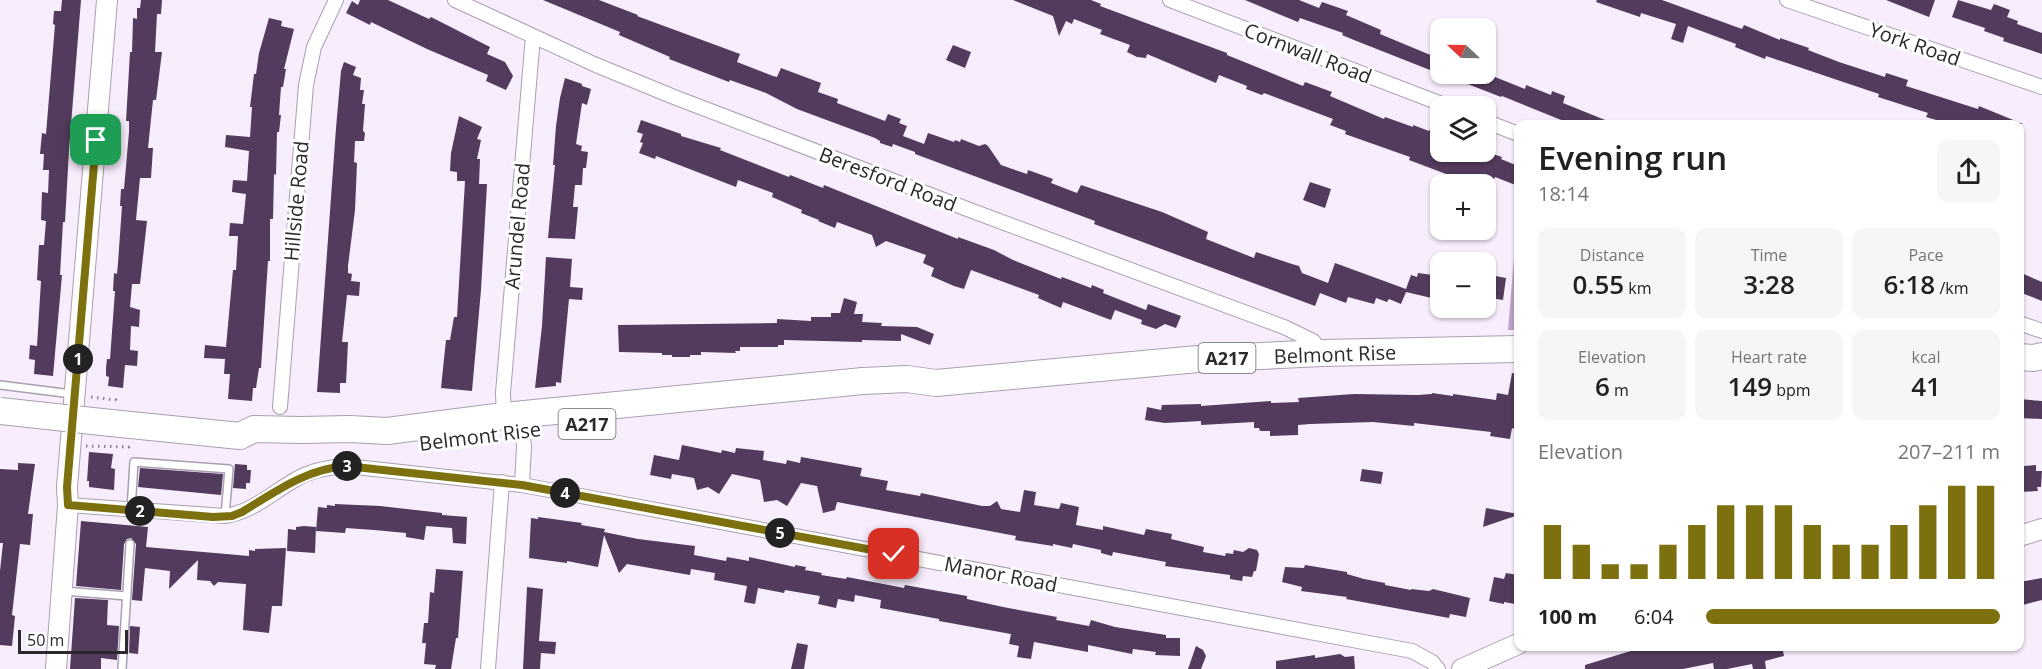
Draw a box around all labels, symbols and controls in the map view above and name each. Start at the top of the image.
street label: Cornwall Road [1240,16,1376,90]
street label: York Road [1866,16,1964,72]
north arrow [1430,18,1496,84]
map controls [1430,18,1496,318]
button: layers [1430,96,1496,162]
pin [70,114,121,165]
icon: arrive [79,123,112,156]
text: Evening run [1538,135,1727,180]
street label: Hillside Road [277,140,315,262]
street label: Beresford Road [815,140,961,218]
button: share [1937,140,2000,203]
street label: Arundel Road [498,162,536,290]
button: + [1430,174,1496,240]
text: 18:14 [1538,180,1589,207]
text: Distance [1580,244,1644,266]
text: Time [1751,244,1787,266]
text: Pace [1908,244,1944,266]
button: − [1430,252,1496,318]
text: 0.55 [1572,266,1624,302]
text: 3:28 [1743,266,1795,302]
text: 6:18 [1884,266,1935,302]
text: km [1624,277,1652,299]
text: /km [1935,277,1968,299]
street label: Belmont Rise [1273,338,1397,370]
road number: A217 [1198,343,1256,373]
pin: 1 [63,344,93,374]
text: Elevation [1578,346,1646,368]
text: Heart rate [1731,346,1807,368]
text: kcal [1912,346,1941,368]
text: 1 [73,348,83,370]
text: 6 [1595,368,1610,404]
text: 149 [1727,368,1772,404]
text: 41 [1911,368,1941,404]
text: m [1610,379,1629,401]
text: bpm [1772,379,1811,401]
road number: A217 [558,409,616,439]
street label: Belmont Rise [418,415,542,457]
text: Elevation [1538,438,1623,465]
text: 207–211 m [1898,438,2000,465]
pin: 3 [332,451,362,481]
text: 3 [342,455,352,477]
pin: 4 [550,478,580,508]
text: 4 [560,482,570,504]
pin: 2 [125,496,155,526]
text: 2 [135,500,145,522]
pin: 5 [765,518,795,548]
text: 5 [775,522,785,544]
pin [868,528,919,579]
icon: check [877,537,910,570]
street label: Manor Road [942,550,1060,598]
text: 100 m [1538,603,1597,630]
text: 6:04 [1634,603,1674,630]
scale bar [18,627,128,654]
text: 50 m [27,629,64,651]

